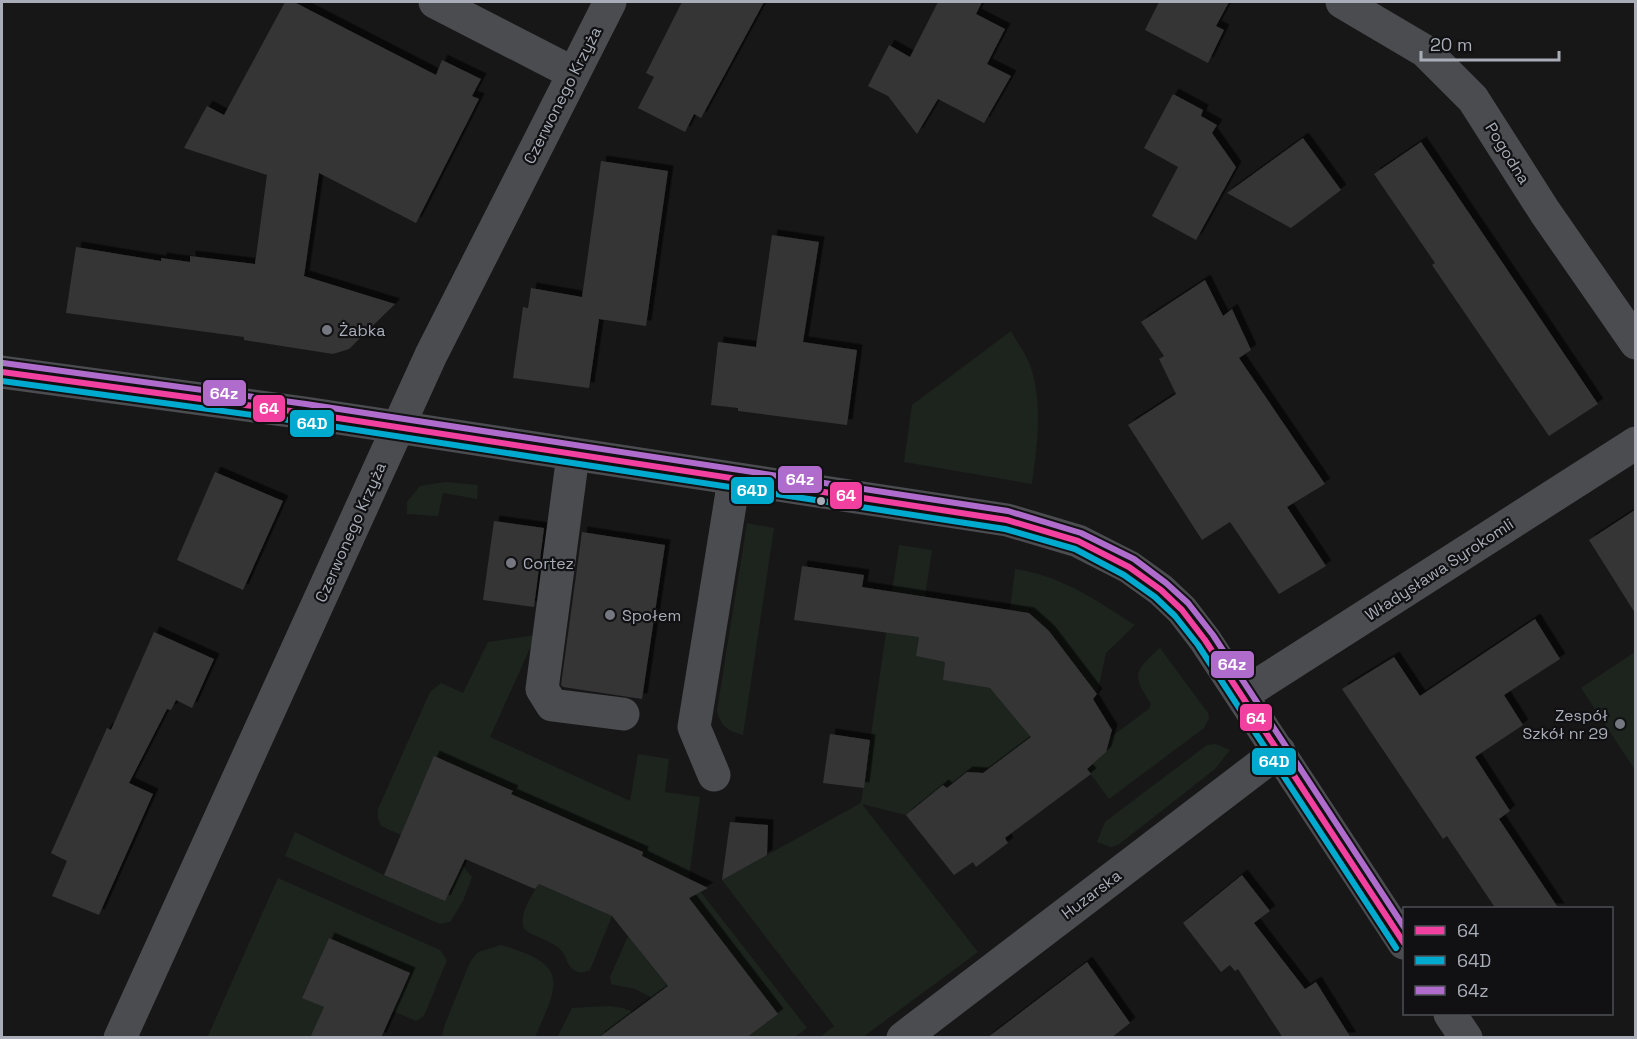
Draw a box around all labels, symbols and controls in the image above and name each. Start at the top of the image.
street label: Czerwonego Krzyża [519,23,606,167]
scale bar [1421,24,1559,62]
text: 20 m [1430,33,1473,56]
street label: Pogodna [1480,119,1535,188]
place label: Żabka [339,320,385,341]
marker: Żabka [320,323,334,337]
line badge: 64z [202,379,247,407]
text: 64z [210,383,238,404]
line badge: 64 [252,394,286,423]
text: 64 [259,398,279,419]
line badge: 64D [289,409,335,438]
text: 64D [297,413,327,434]
street label: Czerwonego Krzyża [310,459,391,606]
line badge: 64z [777,465,823,494]
text: 64z [786,469,814,490]
line badge: 64D [730,476,775,505]
text: 64D [737,480,767,501]
line badge: 64 [829,481,863,510]
text: 64 [836,485,856,506]
unlabelled marker [815,495,827,507]
street label: Władysława Syrokomli [1361,513,1518,625]
place label: Cortez [523,553,574,574]
marker: Cortez [504,556,518,570]
place label: Społem [622,605,681,626]
marker: Społem [603,608,617,622]
line badge: 64z [1210,650,1255,679]
text: 64z [1218,654,1246,675]
line badge: 64 [1239,703,1273,732]
place label: Zespół Szkół nr 29 [1522,705,1608,744]
text: 64 [1246,708,1266,729]
marker: Zespół Szkół nr 29 [1613,717,1627,731]
line badge: 64D [1251,747,1297,776]
text: 64D [1259,751,1289,772]
street label: Huzarska [1057,865,1125,924]
legend [1403,907,1613,1015]
text: 64 [1457,919,1479,942]
text: 64D [1457,949,1491,972]
text: 64z [1457,979,1489,1002]

